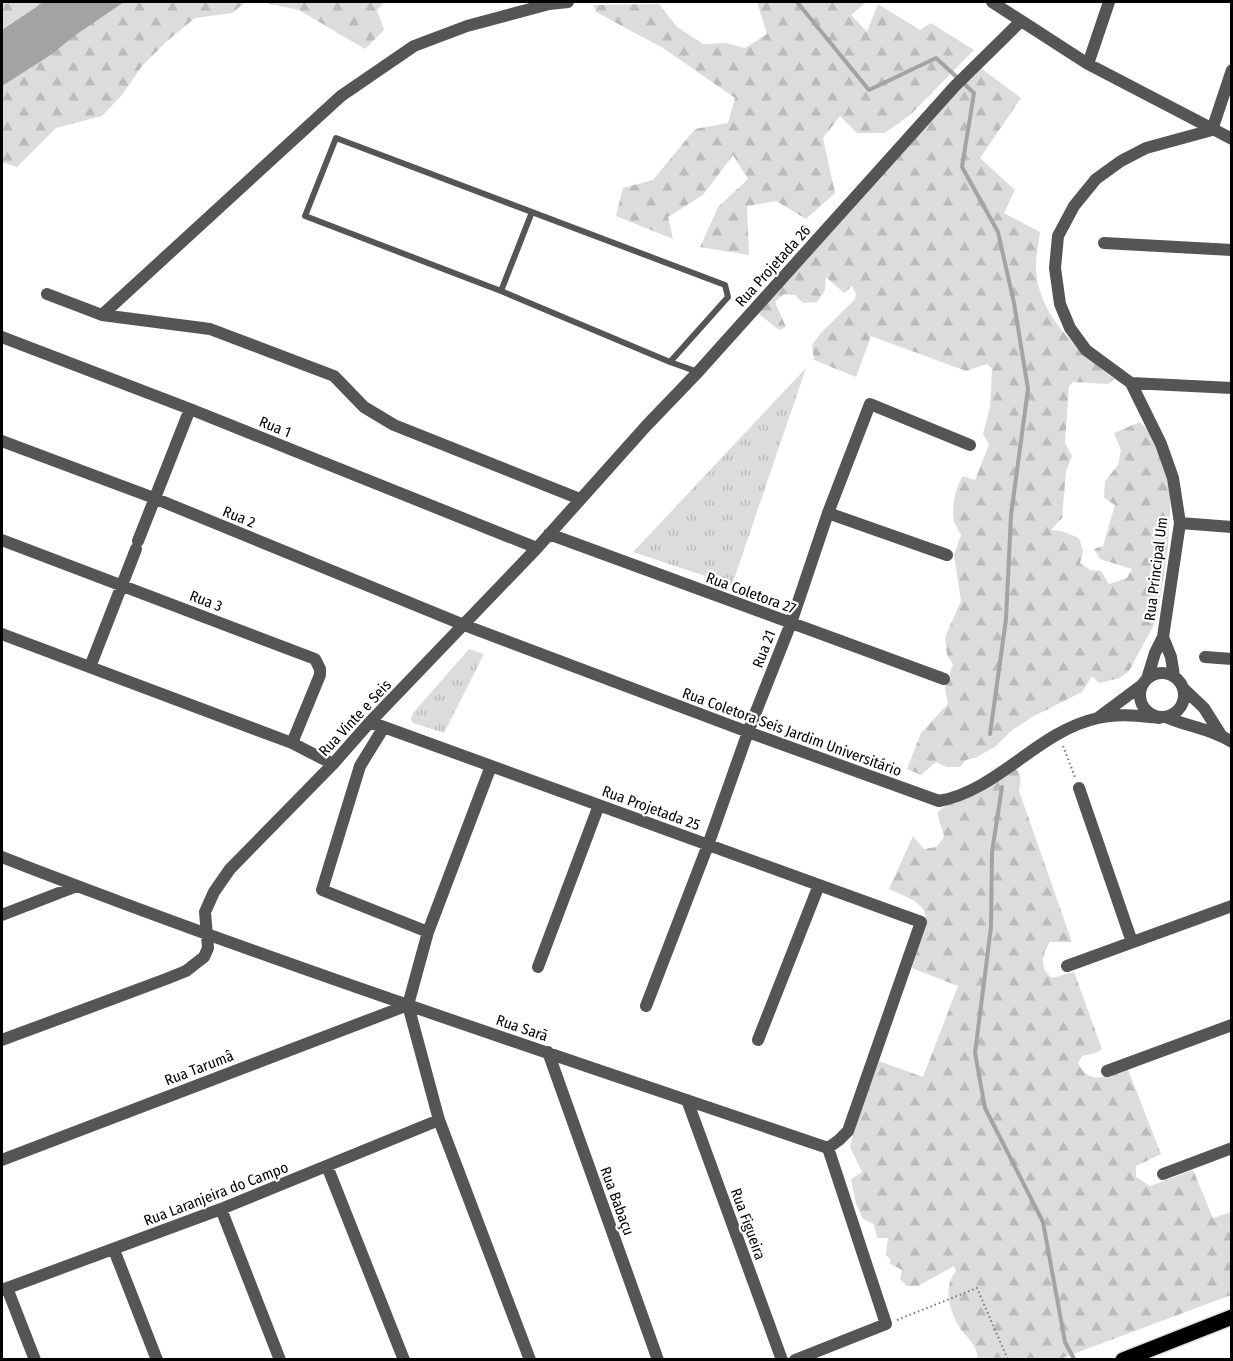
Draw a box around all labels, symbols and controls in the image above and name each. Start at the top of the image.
street label: Rua Projetada 26 [732,222,814,310]
street label: Rua 1 [256,413,294,441]
street label: Rua 2 [220,502,258,532]
street label: Rua Principal Um [1141,516,1171,622]
street label: Rua Coletora 27 [704,568,798,618]
street label: Rua 3 [187,587,225,616]
street label: Rua 21 [749,628,779,670]
street label: Rua Vinte e Seis [315,676,395,760]
street label: Rua Coletora Seis Jardim Universitário [680,684,904,780]
street label: Rua Projetada 25 [600,782,703,834]
street label: Rua Sarã [494,1011,550,1045]
street label: Rua Tarumâ [162,1047,236,1089]
street label: Rua Laranjeira do Campo [141,1158,291,1230]
street label: Rua Babaçu [596,1164,638,1238]
street label: Rua Figueira [727,1186,769,1262]

